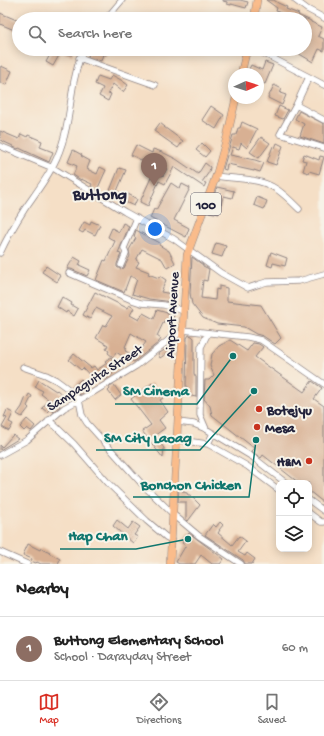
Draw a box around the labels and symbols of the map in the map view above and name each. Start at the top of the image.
north arrow [228,68,264,104]
pin: 1 [141,153,167,186]
district label: Buttong [72,187,127,206]
road number: 100 [191,193,221,215]
your location [145,219,165,239]
street label: Airport Avenue [163,271,184,359]
street label: Sampaguita Street [44,341,147,416]
callout: SM Cinema [115,377,197,404]
text: SM Cinema [123,383,190,401]
place label: Botejyu [266,403,312,420]
marker: Botejyu [254,404,264,414]
place label: Mesa [265,421,296,438]
marker: Mesa [252,422,262,432]
callout: SM City Laoag [96,423,200,450]
text: SM City Laoag [104,430,192,448]
place label: H&M [277,455,302,472]
marker: H&M [304,456,314,466]
callout: Bonchon Chicken [133,470,249,497]
text: Bonchon Chicken [140,477,242,495]
callout: Hap Chan [60,522,136,549]
text: Hap Chan [68,528,129,546]

